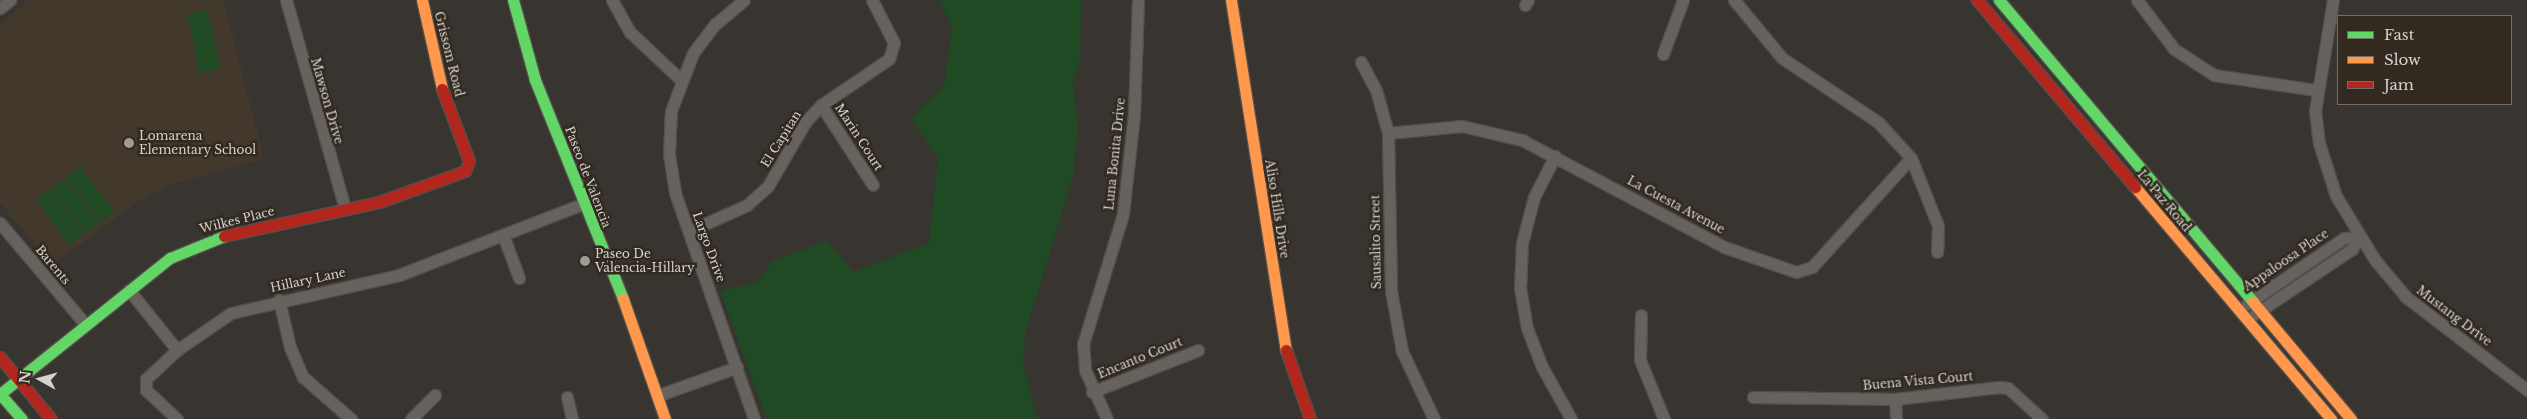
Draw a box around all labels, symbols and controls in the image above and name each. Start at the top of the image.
street label: Grissom Road [431,10,467,98]
legend [2337,15,2512,105]
text: Fast [2384,25,2414,44]
text: Slow [2384,50,2421,69]
street label: Mawson Drive [308,56,346,146]
text: Jam [2384,75,2414,94]
street label: Luna Bonita Drive [1102,97,1128,211]
street label: Marin Court [832,101,886,173]
street label: El Capitan [758,108,804,170]
street label: Paseo de Valencia [562,124,614,230]
place label: Lomarena Elementary School [139,129,257,157]
marker: Lomarena Elementary School [123,137,135,149]
street label: Aliso Hills Drive [1262,158,1292,260]
street label: La Paz Road [2134,167,2194,235]
street label: La Cuesta Avenue [1624,173,1728,237]
street label: Sausalito Street [1368,195,1384,289]
street label: Wilkes Place [198,204,276,236]
street label: Largo Drive [690,210,728,284]
street label: Appaloosa Place [2241,226,2331,294]
street label: Barents [33,243,73,287]
place label: Paseo De Valencia-Hillary [595,247,695,275]
marker: Paseo De Valencia-Hillary [579,255,591,267]
street label: Hillary Lane [269,265,347,295]
street label: Mustang Drive [2413,283,2495,349]
street label: Encanto Court [1096,334,1184,382]
north arrow [15,354,65,404]
street label: Buena Vista Court [1862,369,1974,393]
text: N [15,370,35,385]

